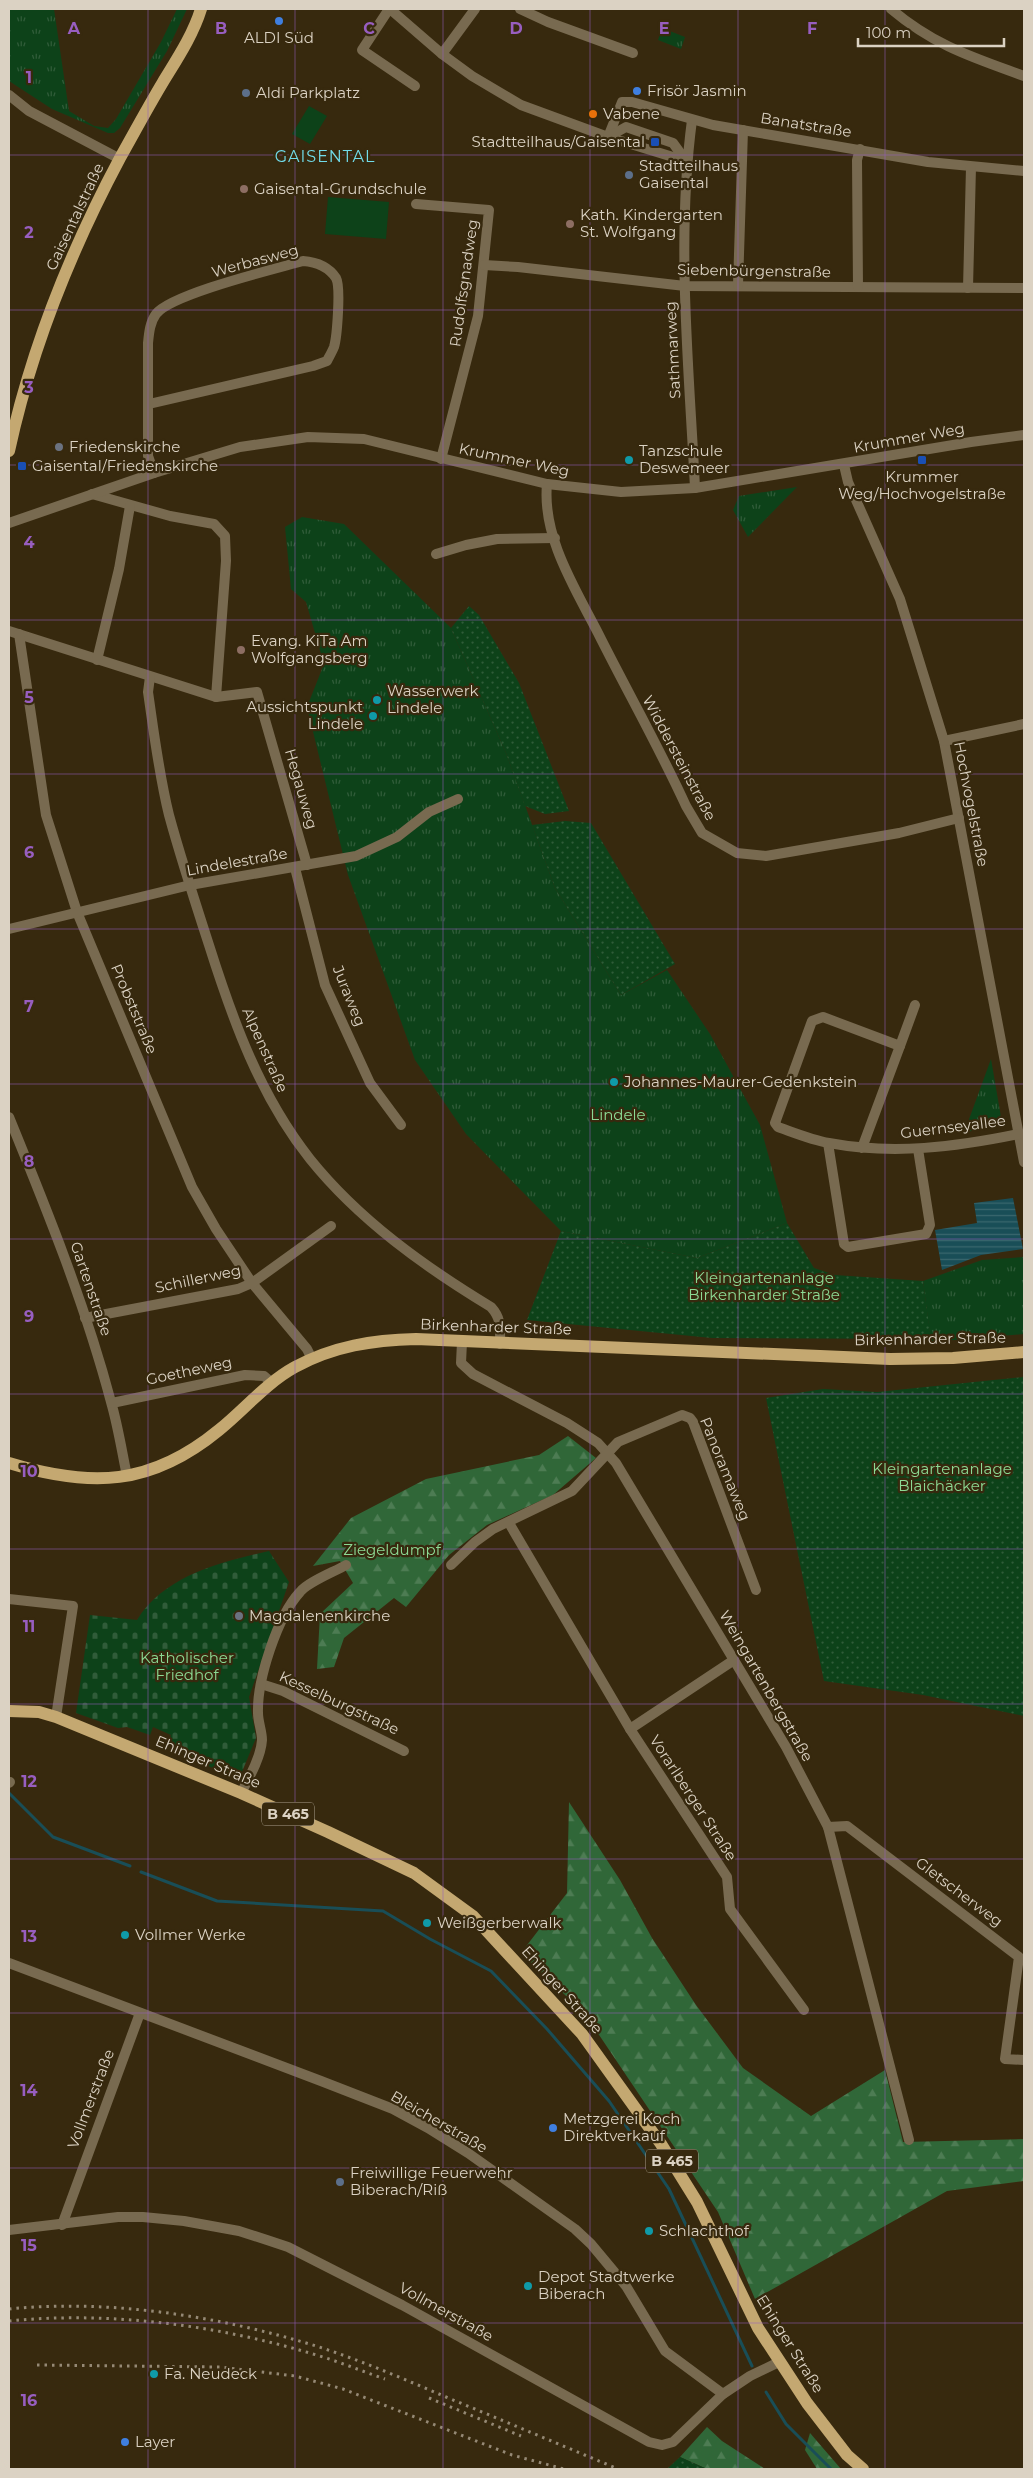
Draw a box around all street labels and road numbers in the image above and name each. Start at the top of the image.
street label: Banatstraße [759,108,853,141]
street label: Gaisentalstraße [41,160,108,274]
street label: Rudolfsgnadweg [445,218,482,348]
street label: Werbasweg [209,240,300,281]
street label: Siebenbürgenstraße [677,260,831,281]
street label: Sathmarweg [660,301,685,399]
street label: Krummer Weg [852,418,966,457]
street label: Krummer Weg [457,439,571,481]
street label: Widdersteinstraße [638,692,720,824]
street label: Hochvogelstraße [950,740,993,868]
street label: Hegauweg [281,746,322,831]
street label: Lindelestraße [185,843,289,880]
street label: Probststraße [107,961,162,1057]
street label: Juraweg [328,962,370,1029]
street label: Alpenstraße [238,1004,293,1095]
street label: Guernseyallee [899,1111,1007,1142]
street label: Gartenstraße [66,1239,116,1338]
street label: Schillerweg [153,1260,243,1297]
street label: Birkenharder Straße [420,1314,572,1339]
street label: Birkenharder Straße [854,1328,1006,1349]
street label: Goetheweg [144,1352,234,1389]
street label: Panoramaweg [696,1414,755,1523]
street label: Weingartenbergstraße [715,1607,818,1765]
street label: Kesselburgstraße [276,1666,402,1739]
street label: Ehinger Straße [153,1731,264,1792]
street label: Vorarlberger Straße [646,1731,741,1864]
road number: B 465 [262,1802,314,1826]
street label: Gletscherweg [912,1853,1007,1931]
street label: Ehinger Straße [518,1942,607,2038]
street label: Vollmerstraße [63,2046,118,2151]
street label: Bleicherstraße [387,2086,491,2157]
road number: B 465 [646,2150,698,2172]
street label: Vollmerstraße [396,2278,497,2345]
street label: Ehinger Straße [753,2291,828,2396]

